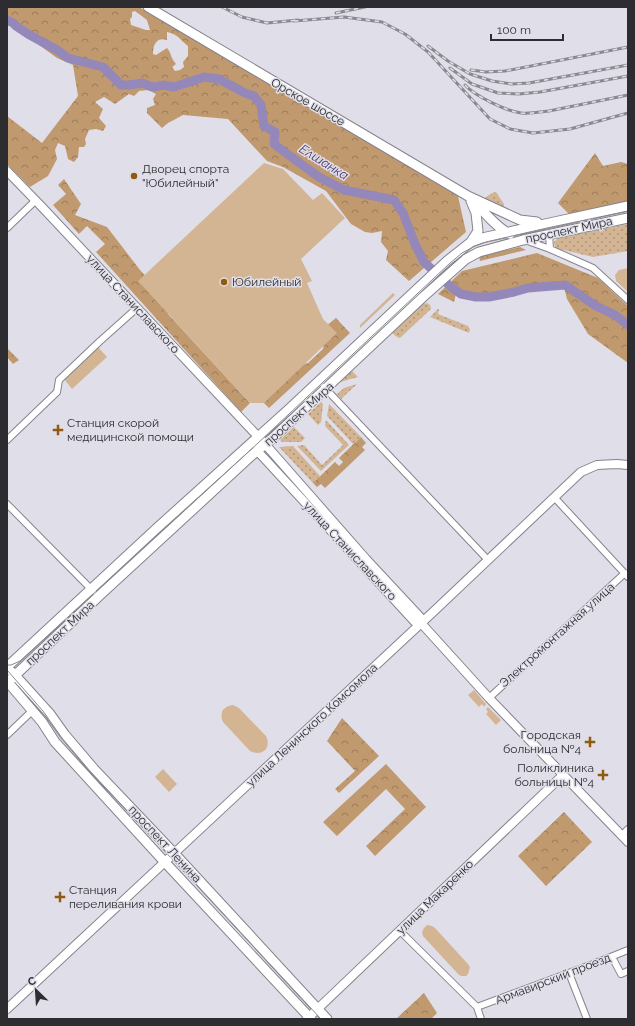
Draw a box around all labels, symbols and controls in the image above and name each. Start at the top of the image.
scale bar [491,16,563,42]
text: 100 m [497,23,531,37]
street label: Орское шоссе [269,75,347,129]
water label: Елшанка [297,141,352,183]
place label: Дворец спорта "Юбилейный" [142,162,229,190]
marker: Дворец спорта "Юбилейный" [129,171,139,181]
street label: проспект Мира [524,214,614,246]
street label: улица Станиславского [84,252,182,356]
place label: Юбилейный [232,275,301,289]
marker: Юбилейный [219,277,229,287]
street label: проспект Мира [261,379,337,449]
place label: Станция скорой медицинской помощи [67,416,194,444]
marker: Станция скорой медицинской помощи [52,424,64,436]
street label: улица Станиславского [301,499,399,603]
street label: Электромонтажная улица [497,580,617,690]
street label: проспект Мира [23,598,97,668]
street label: улица Ленинского Комсомола [244,661,380,789]
place label: Городская больница №4 [503,728,581,756]
marker: Городская больница №4 [584,736,596,748]
place label: Поликлиника больницы №4 [514,761,594,789]
marker: Поликлиника больницы №4 [597,769,609,781]
street label: проспект Ленина [126,803,204,885]
street label: улица Макаренко [394,857,476,937]
place label: Станция переливания крови [69,883,182,911]
marker: Станция переливания крови [54,891,66,903]
street label: Армавирский проезд [493,951,613,1007]
north arrow [16,970,56,1010]
text: С [26,974,39,989]

